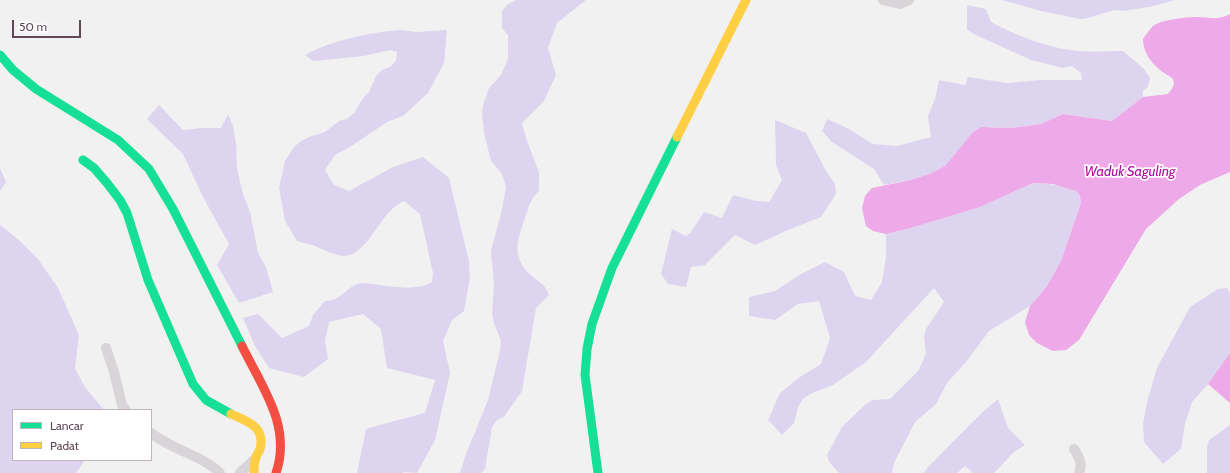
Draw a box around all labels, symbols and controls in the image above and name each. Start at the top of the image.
scale bar [14,12,83,38]
text: 50 m [19,19,47,34]
water label: Waduk Saguling [1085,164,1175,180]
legend [12,409,152,461]
text: Lancar [50,418,83,433]
text: Padat [50,438,79,453]

